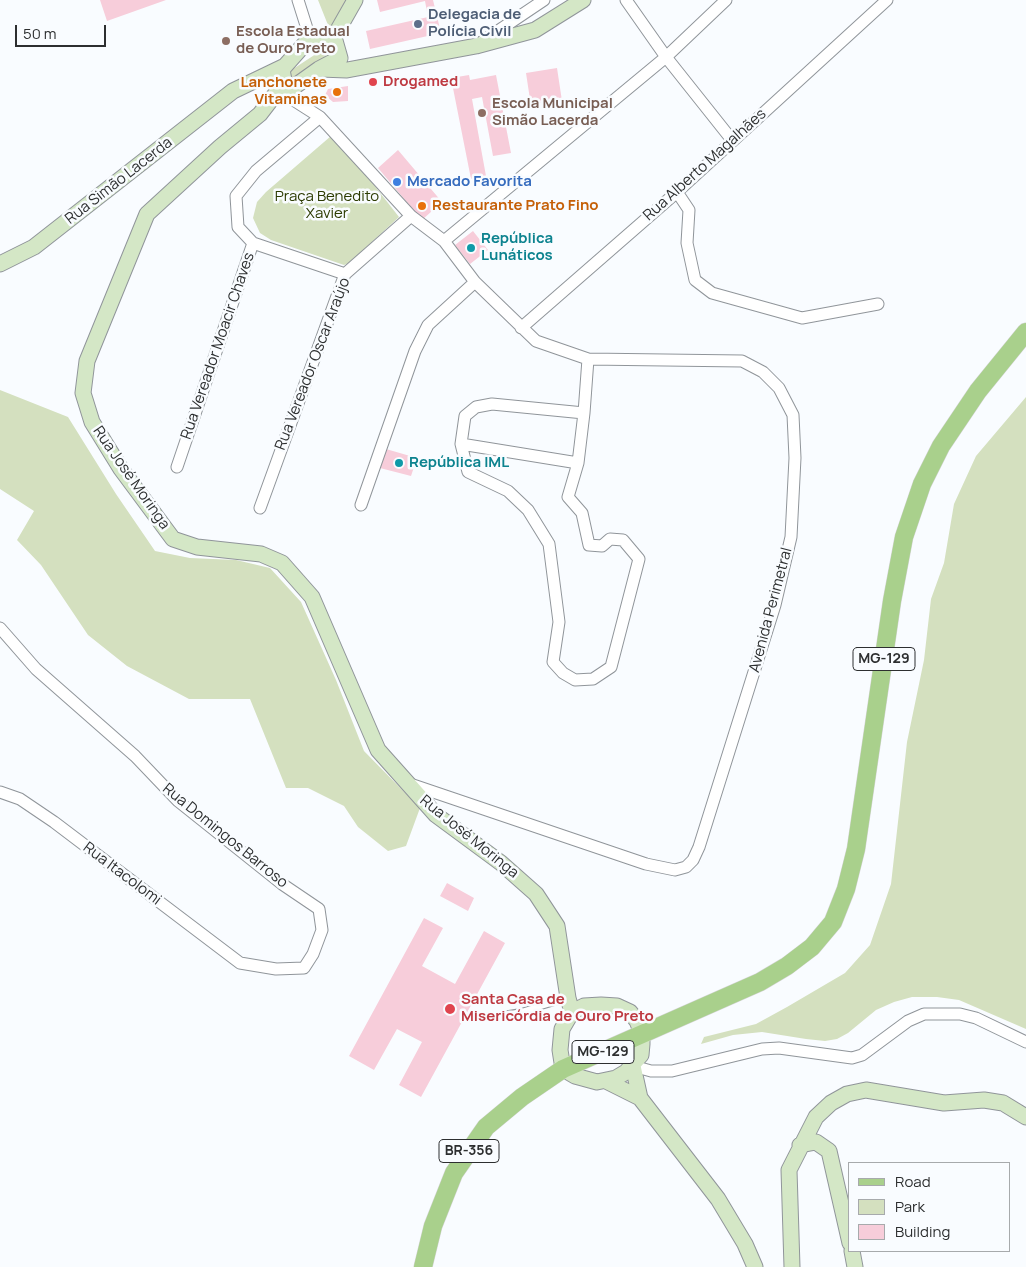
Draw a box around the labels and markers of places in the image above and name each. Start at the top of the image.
place label: Delegacia de Polícia Civil [428,6,521,41]
marker: Delegacia de Polícia Civil [412,18,424,30]
place label: Escola Estadual de Ouro Preto [236,23,350,58]
marker: Escola Estadual de Ouro Preto [220,35,232,47]
place label: Drogamed [383,73,458,91]
place label: Lanchonete Vitaminas [240,74,327,109]
marker: Drogamed [367,76,379,88]
marker: Lanchonete Vitaminas [331,86,343,98]
place label: Escola Municipal Simão Lacerda [492,95,613,130]
marker: Escola Municipal Simão Lacerda [476,107,488,119]
place label: Mercado Favorita [407,173,532,191]
marker: Mercado Favorita [391,176,403,188]
place label: Restaurante Prato Fino [432,197,598,215]
marker: Restaurante Prato Fino [416,200,428,212]
place label: República Lunáticos [481,230,553,265]
marker: República Lunáticos [465,242,477,254]
place label: República IML [409,454,509,472]
marker: República IML [393,457,405,469]
place label: Santa Casa de Misericórdia de Ouro Preto [461,991,654,1026]
marker: Santa Casa de Misericórdia de Ouro Preto [443,1002,457,1016]

